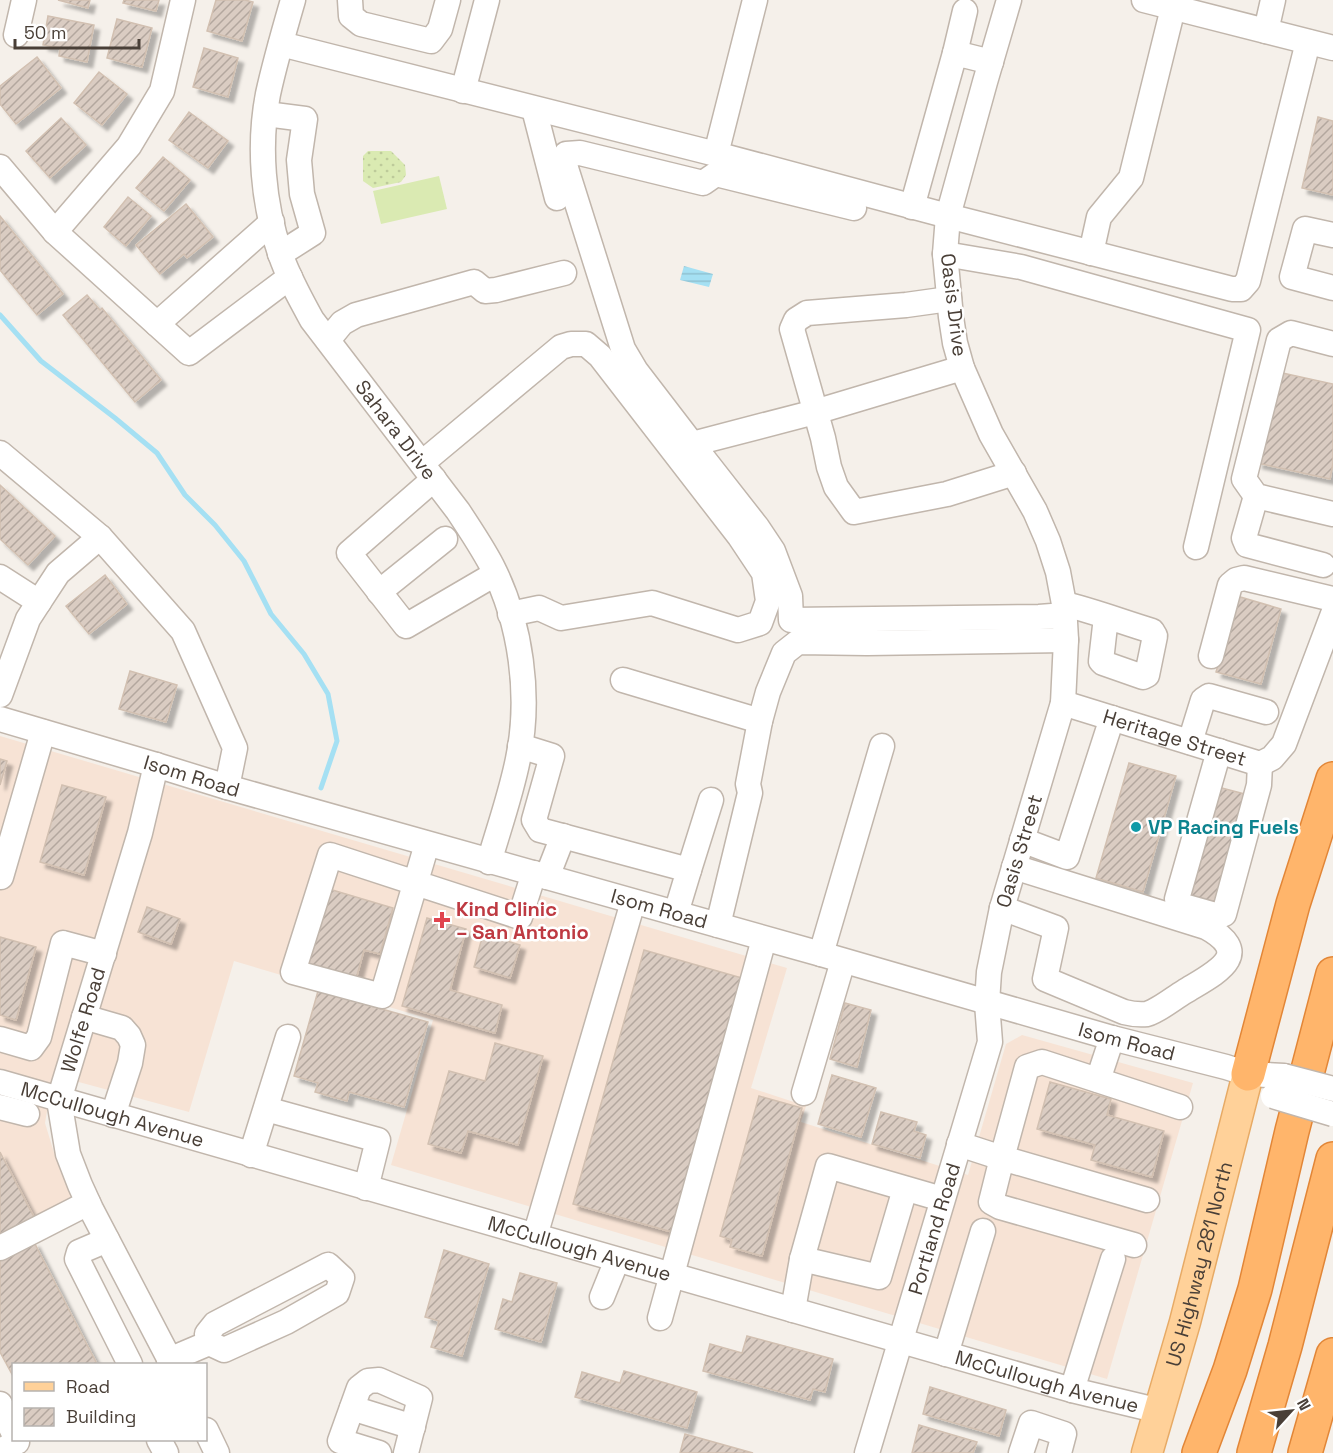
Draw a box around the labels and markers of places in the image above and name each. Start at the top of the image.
place label: VP Racing Fuels [1148,814,1299,840]
marker: VP Racing Fuels [1129,820,1143,834]
place label: Kind Clinic – San Antonio [456,896,589,945]
marker: Kind Clinic – San Antonio [433,911,451,929]

